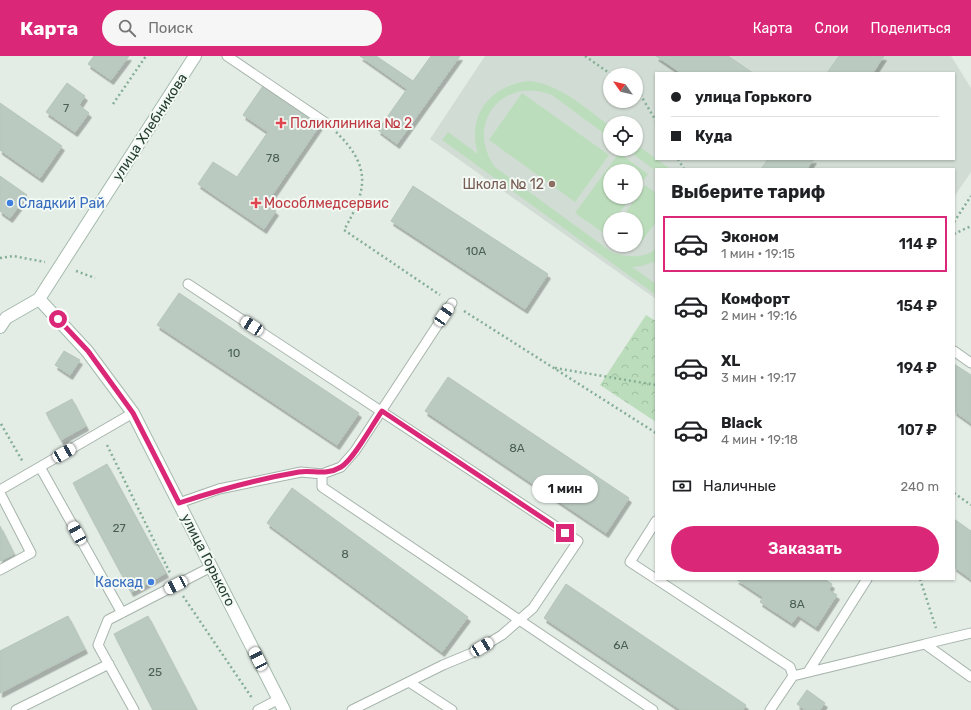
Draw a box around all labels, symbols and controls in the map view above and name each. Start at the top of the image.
search box [102,10,382,46]
text: Карта [20,17,78,40]
icon: search [116,17,138,39]
text: Поиск [148,19,193,37]
text: Карта [753,20,793,37]
text: Слои [815,20,849,37]
text: Поделиться [871,20,951,37]
north arrow [603,68,643,108]
map controls [603,68,643,252]
street label: улица Хлебникова [109,70,191,184]
text: улица Горького [695,88,812,106]
house number: 7 [63,101,69,115]
place label: Поликлиника № 2 [290,115,412,132]
button: locate [603,116,643,156]
marker: Поликлиника № 2 [275,117,287,129]
text: Куда [695,127,732,145]
house number: 78 [266,151,280,165]
button: + [603,164,643,204]
place label: Школа № 12 [462,176,544,193]
marker: Школа № 12 [547,179,557,189]
text: Выберите тариф [671,181,825,203]
place label: Сладкий Рай [18,195,105,212]
place label: Мособлмедсервис [264,195,389,212]
marker: Сладкий Рай [5,198,15,208]
marker: Мособлмедсервис [251,198,261,208]
button: − [603,212,643,252]
icon: car [673,226,709,262]
text: Эконом [721,228,779,246]
text: 114 ₽ [899,235,937,253]
house number: 10А [466,244,486,258]
text: 1 мин · 19:15 [721,246,795,261]
icon: car [673,288,709,324]
text: Комфорт [721,290,790,308]
text: 154 ₽ [896,297,937,315]
car [432,302,456,328]
text: 2 мин · 19:16 [721,308,797,323]
route start [49,310,67,328]
car [239,314,265,338]
house number: 10 [228,346,240,360]
icon: car [673,350,709,386]
text: XL [721,352,740,370]
text: 194 ₽ [897,359,937,377]
text: 3 мин · 19:17 [721,370,796,385]
icon: car [673,412,709,448]
text: Black [721,414,762,432]
text: 107 ₽ [897,421,937,439]
text: 4 мин · 19:18 [721,432,798,447]
house number: 8А [509,441,525,455]
car [51,442,77,464]
callout: 1 мин [532,475,598,503]
icon: cash [671,475,693,497]
text: Наличные [703,477,776,495]
text: 240 m [900,479,939,494]
text: 1 мин [548,481,582,496]
street label: улица Горького [177,511,239,609]
car [66,520,88,546]
house number: 27 [112,521,126,535]
route end [556,524,574,542]
button: Заказать [671,526,939,572]
house number: 8 [341,547,349,561]
place label: Каскад [95,574,143,591]
car [163,574,189,596]
marker: Каскад [146,577,156,587]
house number: 8А [789,597,805,611]
car [469,636,495,658]
house number: 6А [613,638,629,652]
car [247,646,269,672]
house number: 25 [148,665,162,679]

